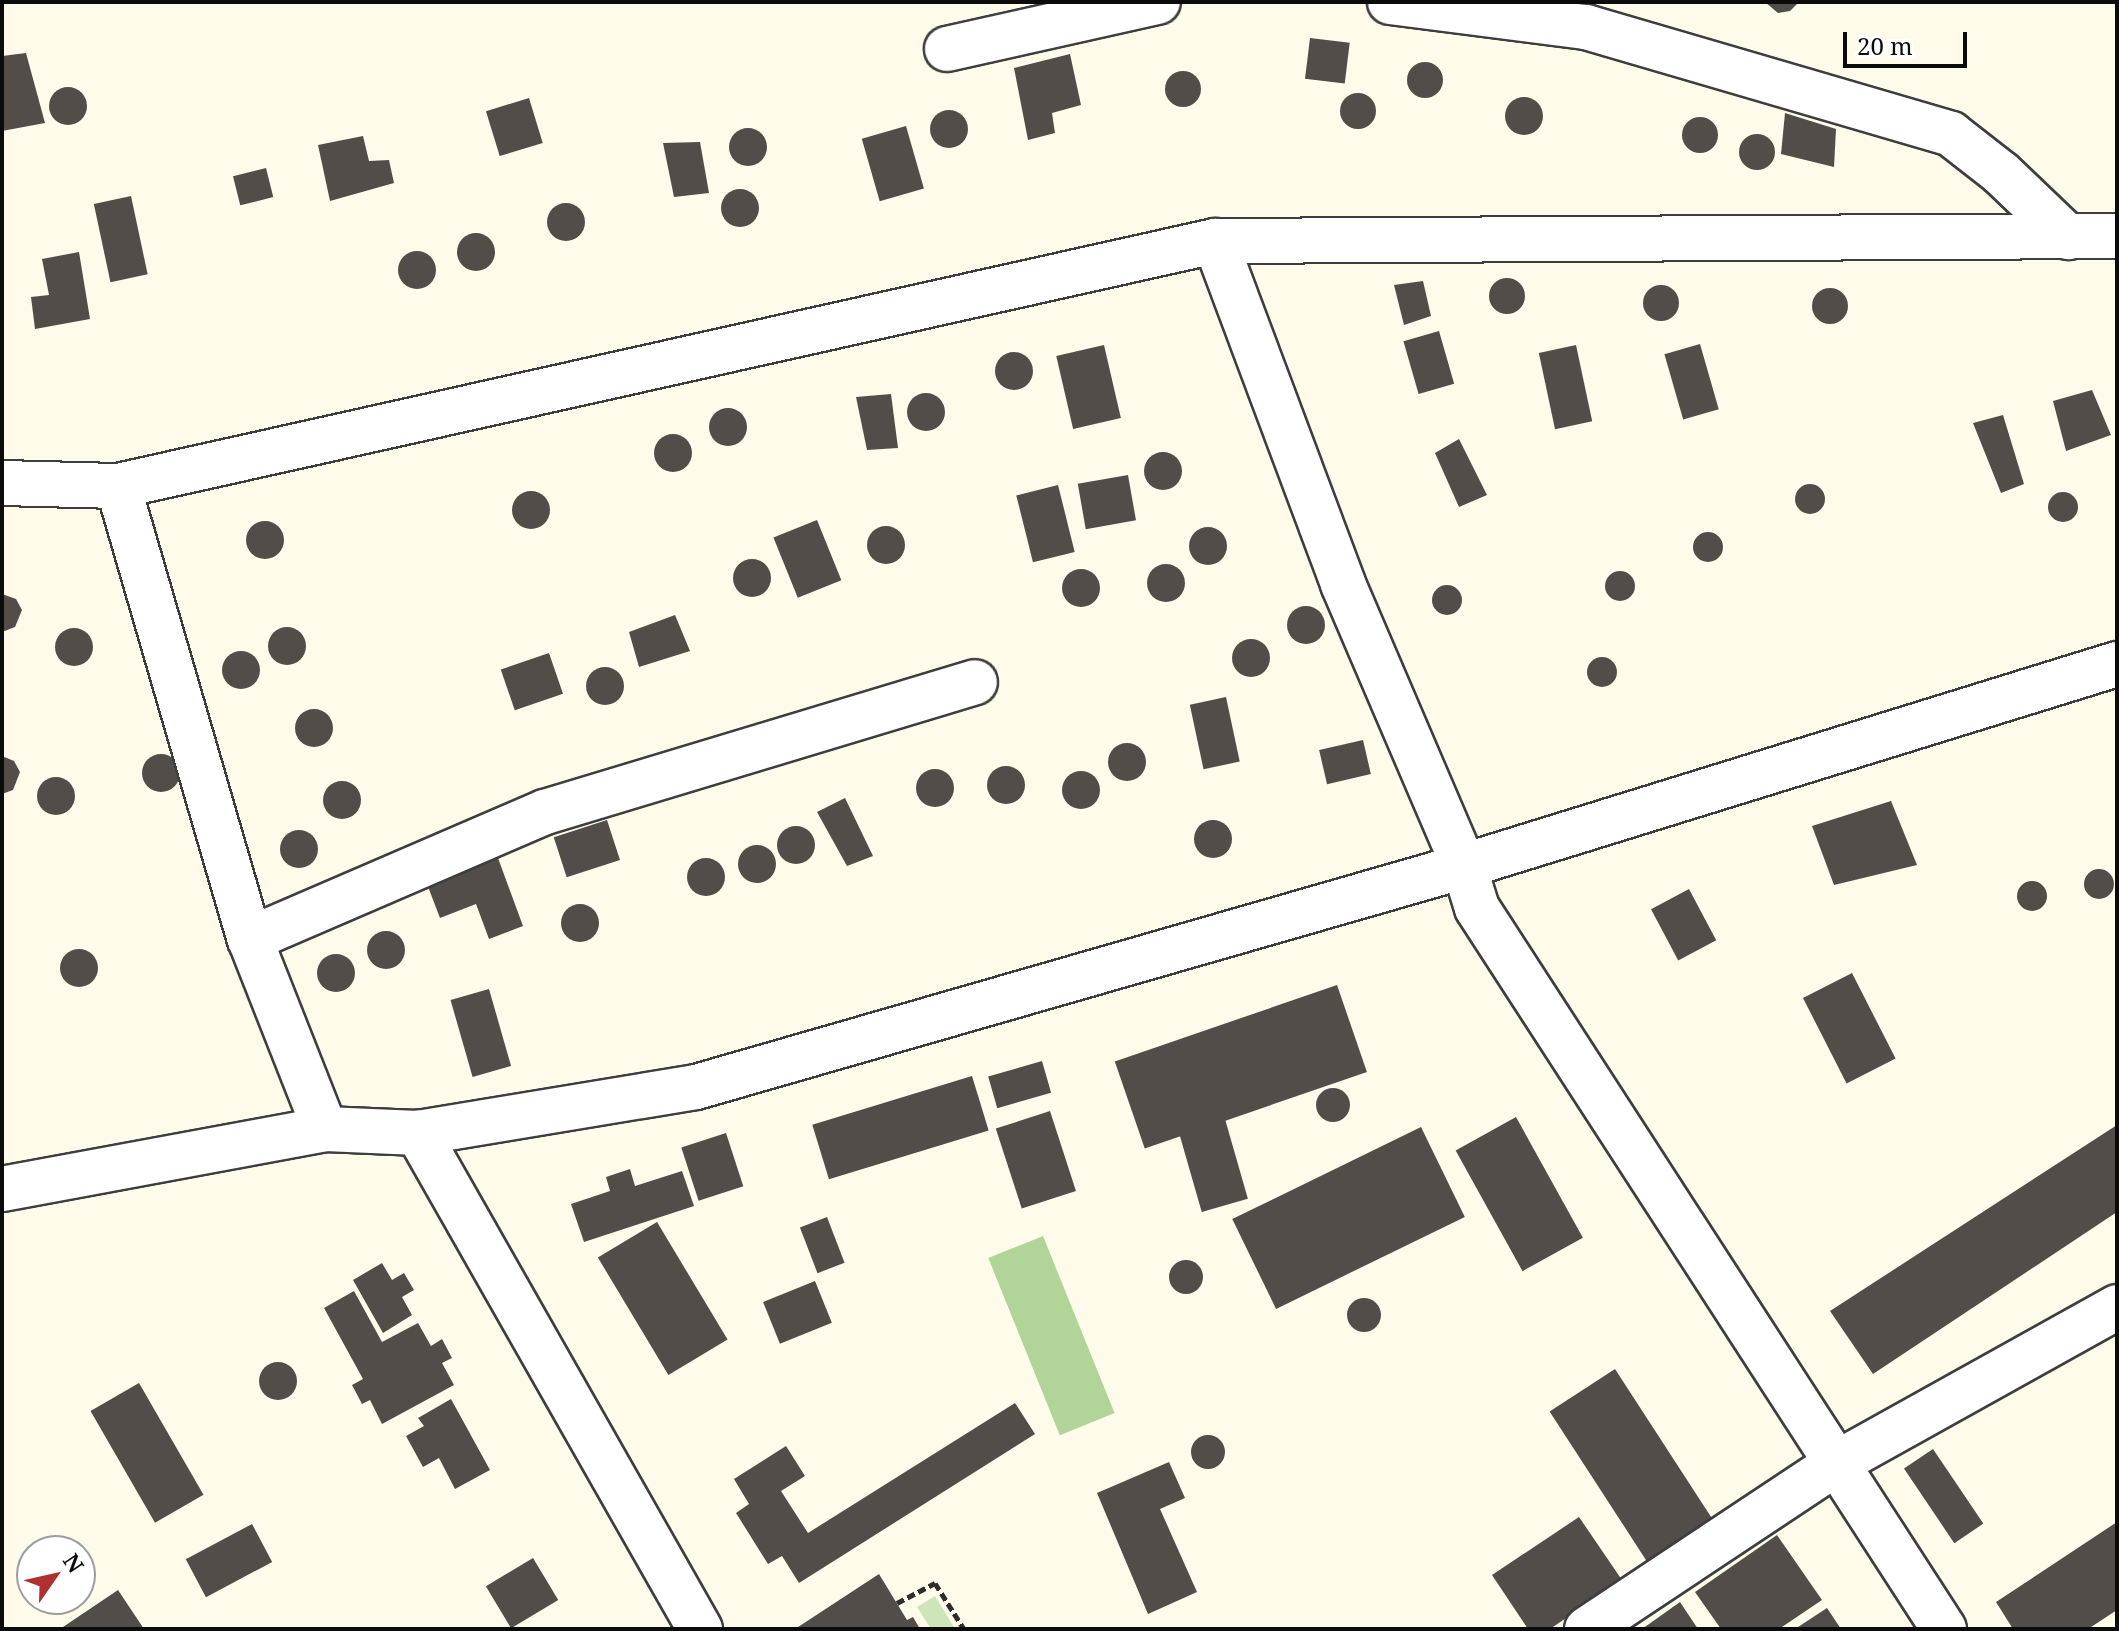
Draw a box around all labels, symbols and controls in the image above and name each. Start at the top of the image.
scale bar [1847,16,1971,66]
text: 20 m [1857,29,1913,62]
north arrow [16,1535,96,1615]
text: N [57,1547,92,1578]

